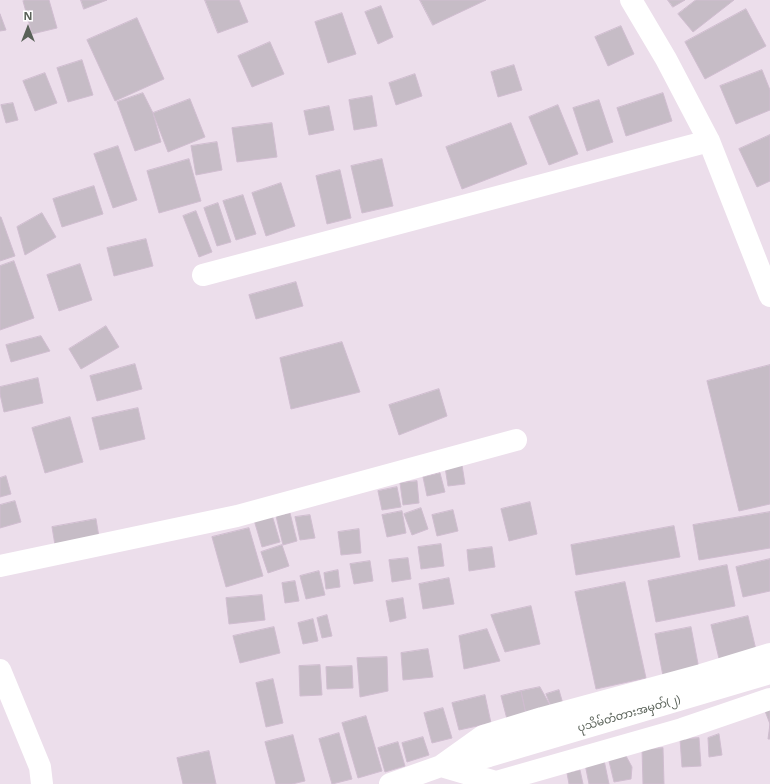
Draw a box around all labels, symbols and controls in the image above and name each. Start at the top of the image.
north arrow [8,8,48,48]
text: N [24,8,32,23]
street label: ပုသိမ်တံတားအမှတ်(၂) [576,693,682,735]

